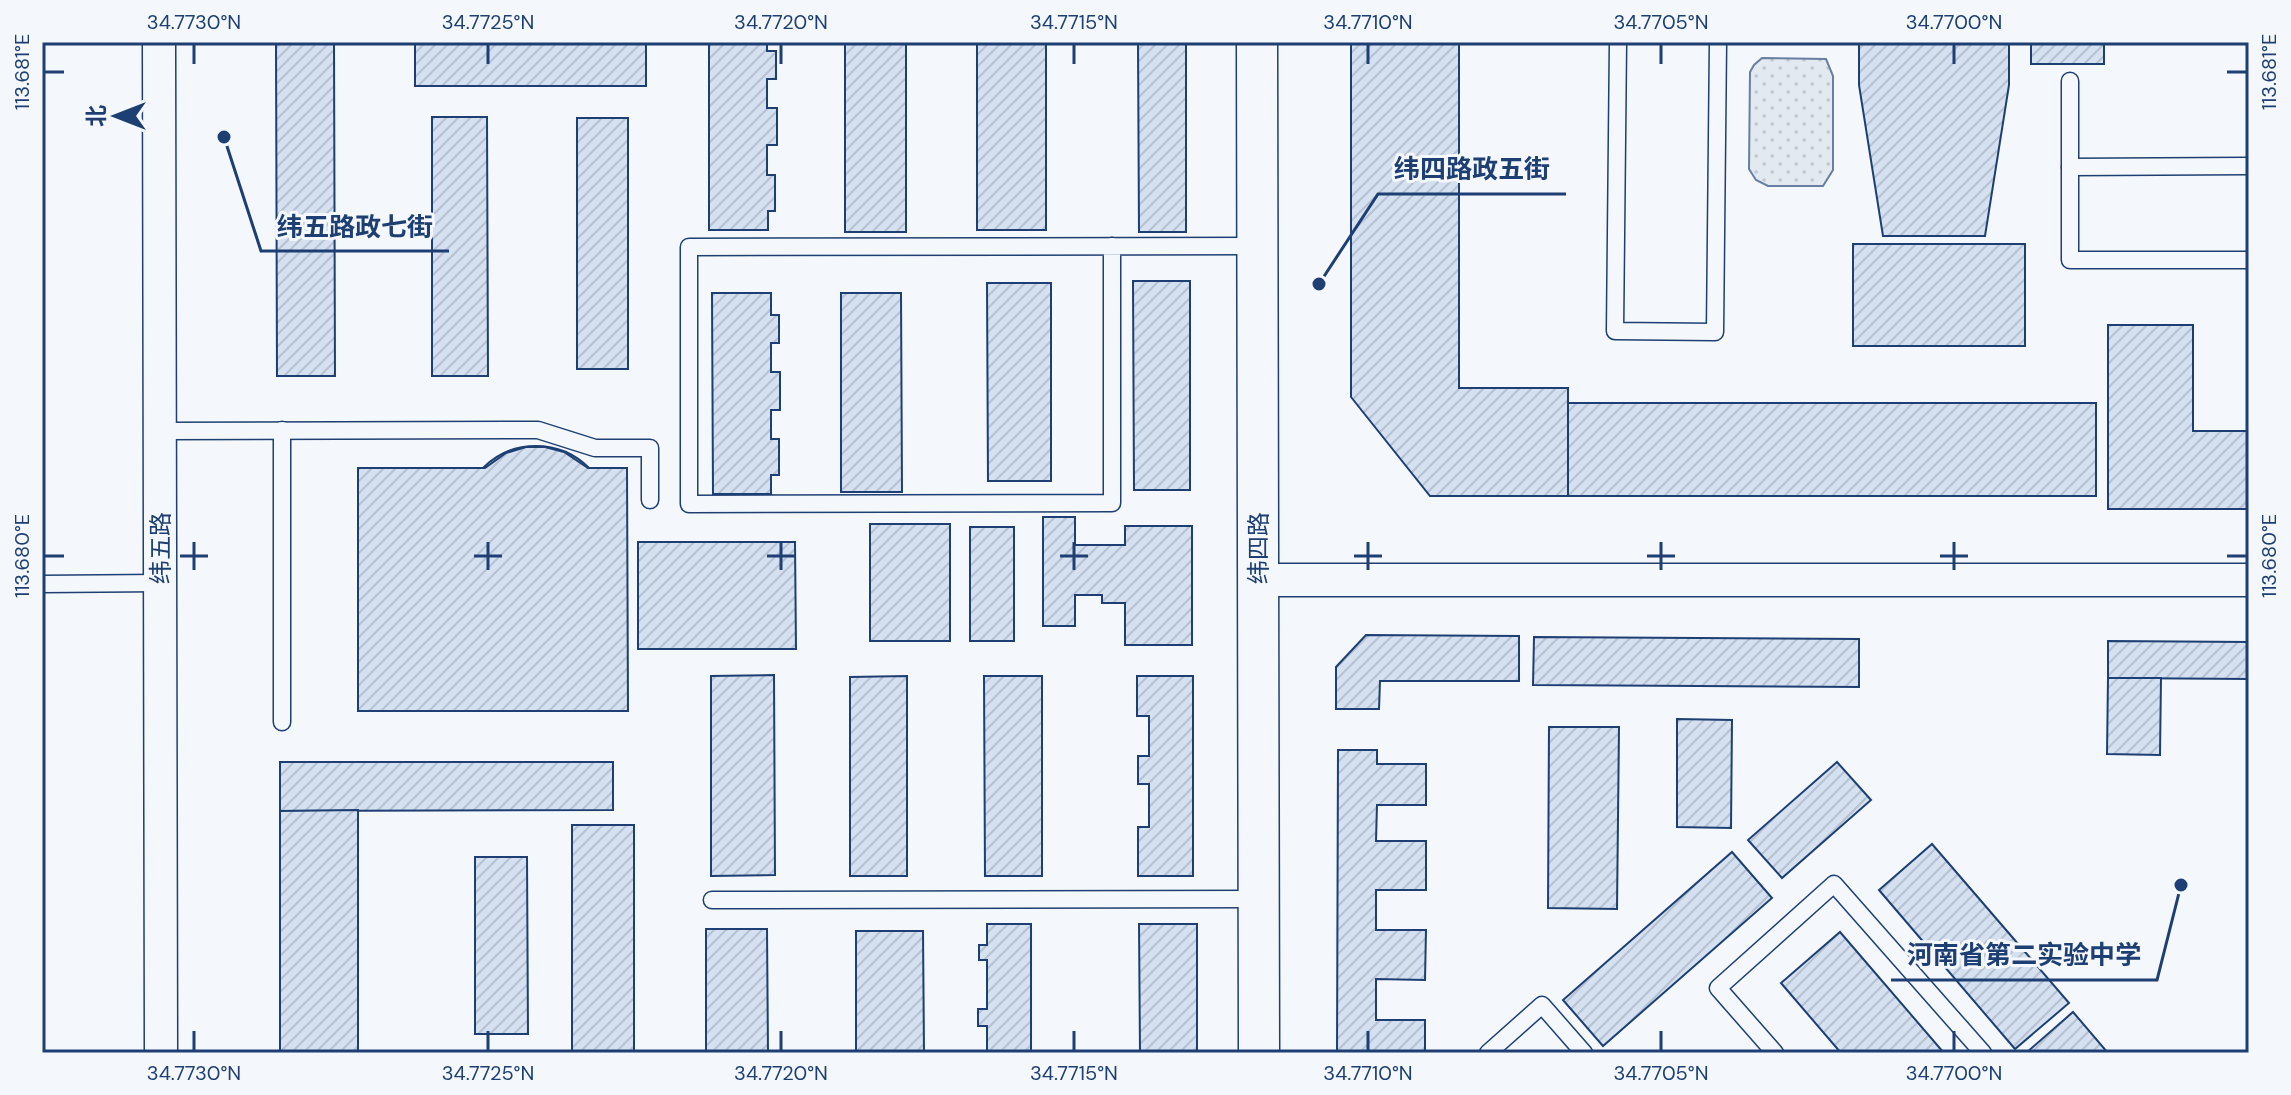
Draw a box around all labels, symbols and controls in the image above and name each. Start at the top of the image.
text: 34.7730°N [147,9,241,35]
text: 34.7725°N [442,9,534,35]
text: 34.7720°N [734,9,828,35]
text: 34.7715°N [1030,9,1118,35]
text: 34.7710°N [1323,9,1413,35]
text: 34.7705°N [1614,9,1708,35]
text: 34.7700°N [1906,9,2002,35]
text: 113.681°E [9,34,35,110]
text: 113.681°E [2256,34,2282,110]
north arrow [76,76,156,156]
text: 北 [82,105,111,127]
callout: 纬四路政五街 [1378,144,1566,194]
text: 纬四路政五街 [1394,152,1550,186]
callout: 纬五路政七街 [261,201,449,251]
text: 纬五路政七街 [277,210,433,244]
street label: 纬五路 [145,512,176,584]
street label: 纬四路 [1243,512,1274,584]
text: 113.680°E [9,514,35,598]
text: 113.680°E [2256,514,2282,598]
callout: 河南省第二实验中学 [1891,930,2157,980]
text: 河南省第二实验中学 [1907,938,2141,972]
text: 34.7730°N [147,1060,241,1086]
text: 34.7725°N [442,1060,534,1086]
text: 34.7720°N [734,1060,828,1086]
text: 34.7715°N [1030,1060,1118,1086]
text: 34.7710°N [1323,1060,1413,1086]
text: 34.7705°N [1614,1060,1708,1086]
text: 34.7700°N [1906,1060,2002,1086]

